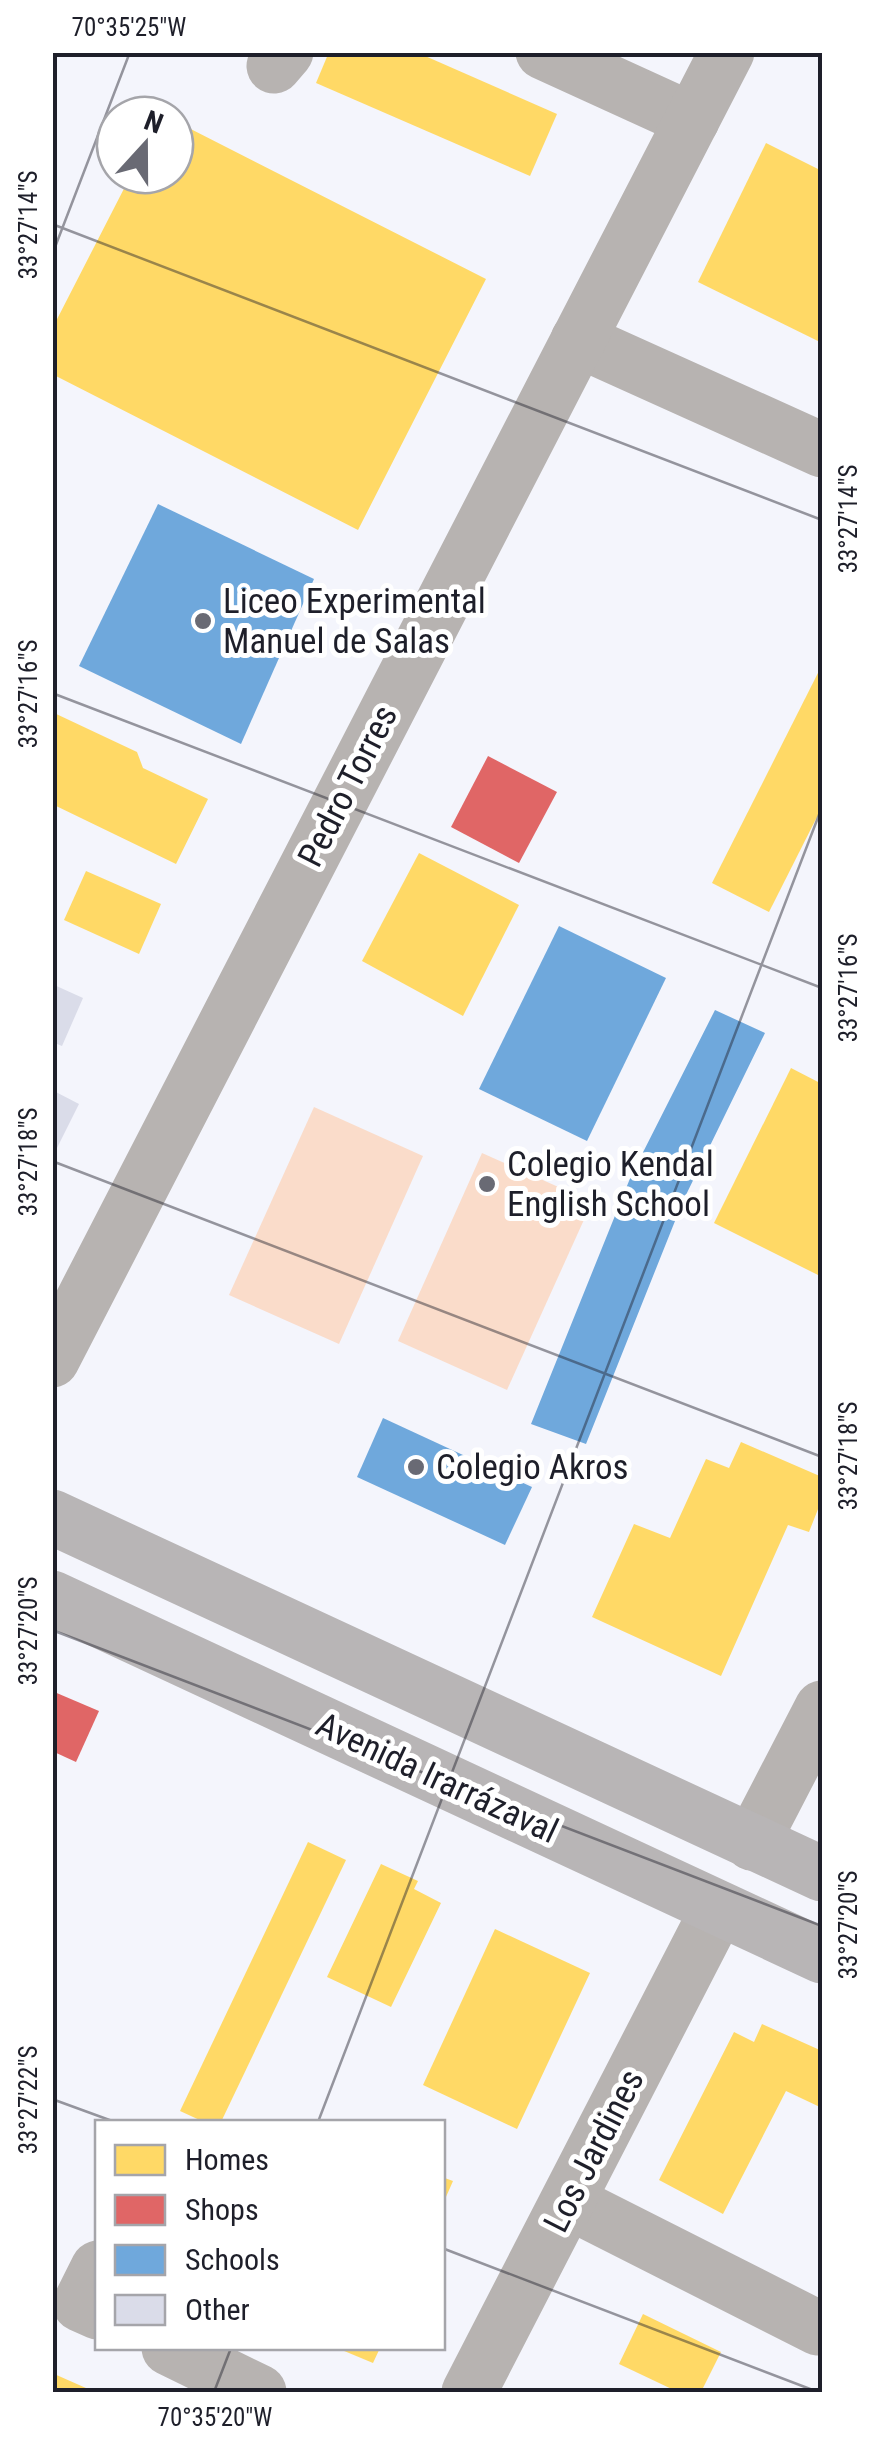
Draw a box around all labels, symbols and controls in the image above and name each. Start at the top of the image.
text: 70°35'25"W [72,13,186,42]
north arrow [95,95,195,195]
text: N [140,104,168,141]
text: 33°27'14"S [14,171,43,279]
text: 33°27'14"S [834,465,863,573]
place label: Liceo Experimental Manuel de Salas [223,581,486,662]
marker: Liceo Experimental Manuel de Salas [192,610,214,632]
text: 33°27'16"S [14,640,43,748]
street label: Pedro Torres [290,698,406,874]
text: 33°27'16"S [834,934,863,1042]
text: 33°27'18"S [14,1108,43,1216]
place label: Colegio Kendal English School [507,1144,714,1225]
marker: Colegio Kendal English School [476,1173,498,1195]
text: 33°27'18"S [834,1402,863,1510]
place label: Colegio Akros [436,1447,629,1488]
marker: Colegio Akros [405,1456,427,1478]
text: 33°27'20"S [14,1577,43,1685]
street label: Avenida Irarrázaval [310,1704,564,1852]
text: 33°27'20"S [834,1871,863,1979]
text: 33°27'22"S [14,2046,43,2154]
street label: Los Jardines [536,2063,652,2239]
legend [95,2120,445,2350]
text: Homes [185,2142,269,2177]
text: Shops [185,2192,259,2227]
text: Schools [185,2242,280,2277]
text: Other [185,2292,250,2327]
text: 70°35'20"W [158,2403,272,2432]

